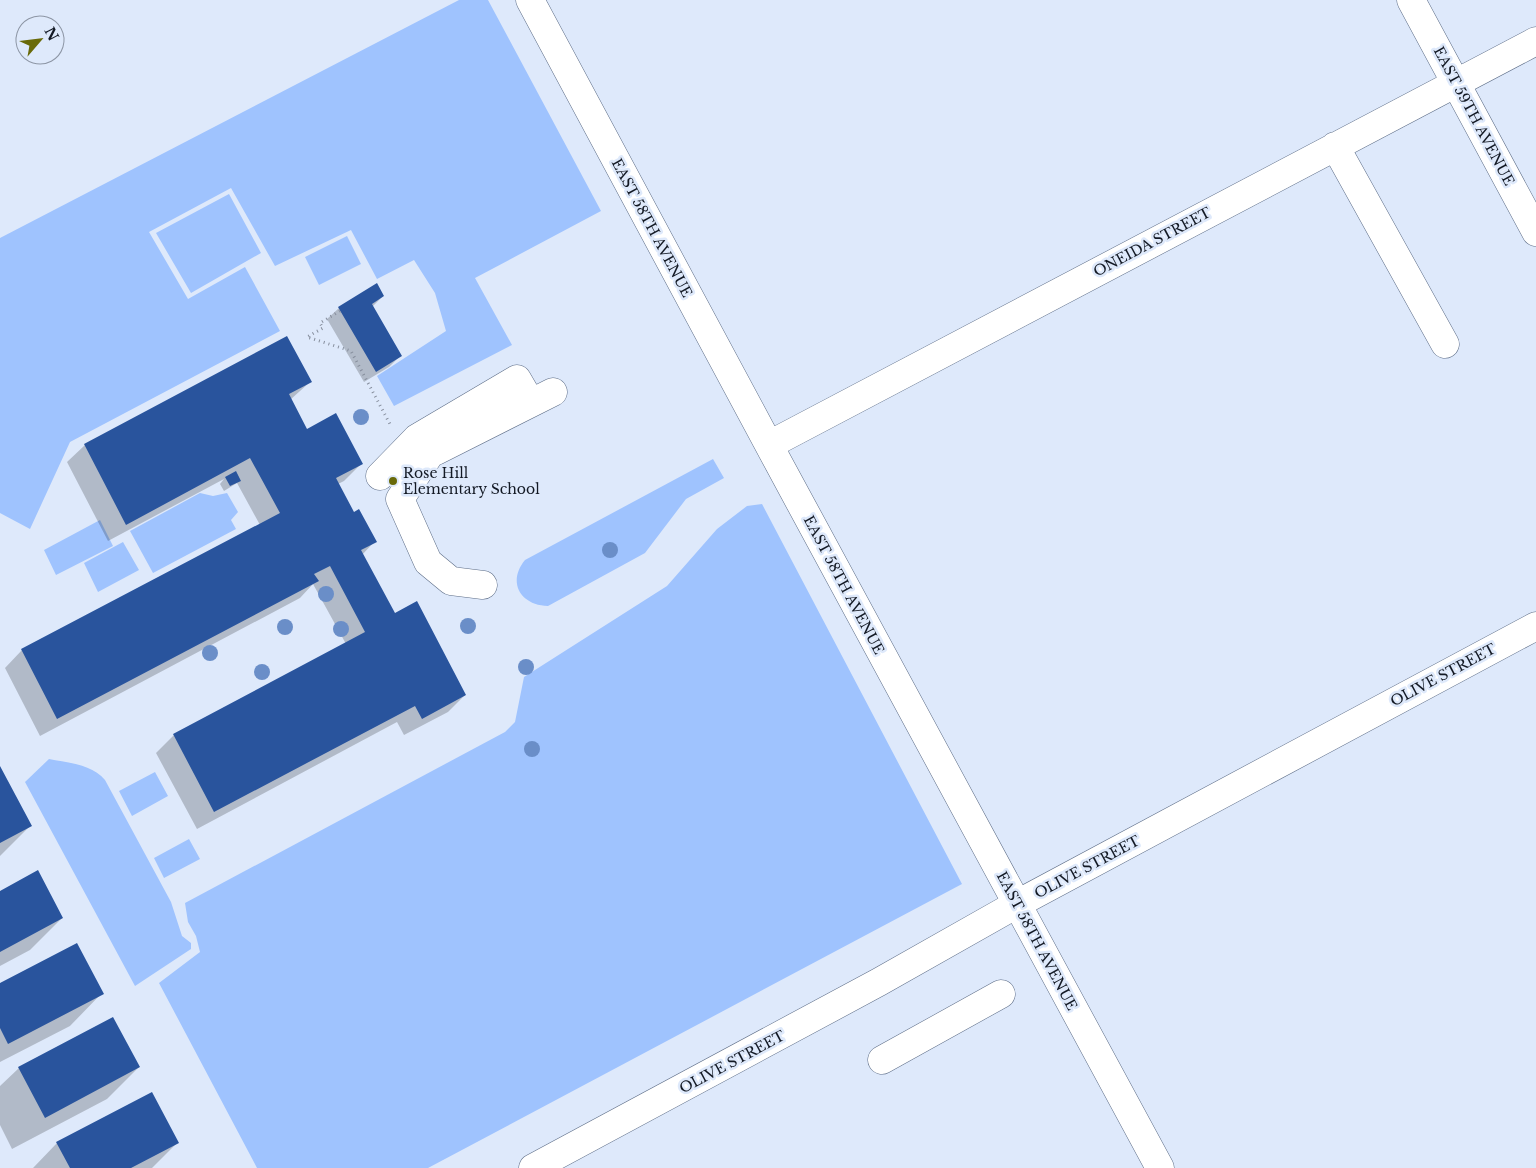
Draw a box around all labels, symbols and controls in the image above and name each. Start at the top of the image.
north arrow [15,15,65,65]
text: N [40,24,63,44]
street label: EAST 59TH AVENUE [1430,43,1518,189]
street label: EAST 58TH AVENUE [608,156,696,300]
street label: ONEIDA STREET [1090,203,1214,281]
place label: Rose Hill Elementary School [403,464,540,498]
marker: Rose Hill Elementary School [387,475,399,487]
street label: EAST 58TH AVENUE [800,513,888,657]
street label: OLIVE STREET [1387,640,1499,710]
street label: OLIVE STREET [1031,832,1143,902]
street label: EAST 58TH AVENUE [993,869,1081,1013]
street label: OLIVE STREET [676,1027,788,1097]

